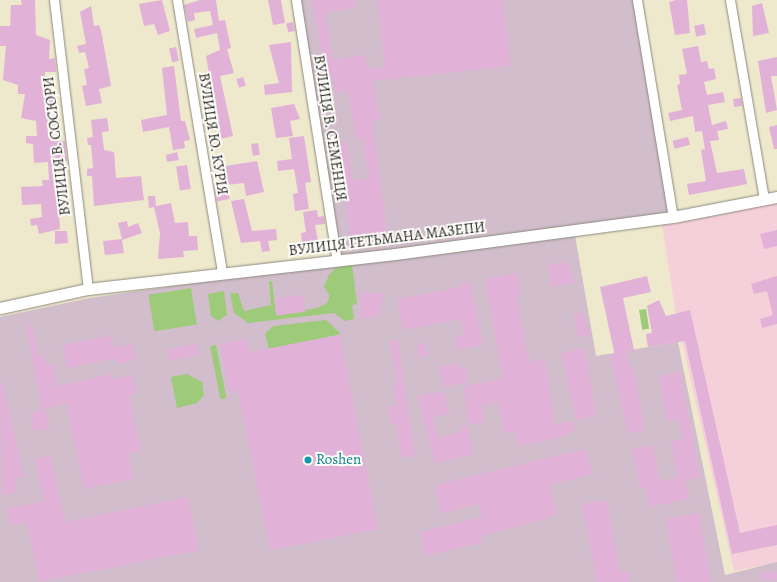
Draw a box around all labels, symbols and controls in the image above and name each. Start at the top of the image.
street label: ВУЛИЦЯ В. СЕМЕНЦЯ [310,54,350,202]
street label: ВУЛИЦЯ Ю. КУРІЯ [194,71,232,197]
street label: ВУЛИЦЯ В. СОСЮРИ [40,75,74,217]
street label: ВУЛИЦЯ ГЕТЬМАНА МАЗЕПИ [288,218,486,260]
place label: Roshen [316,451,361,469]
marker: Roshen [303,455,313,465]

